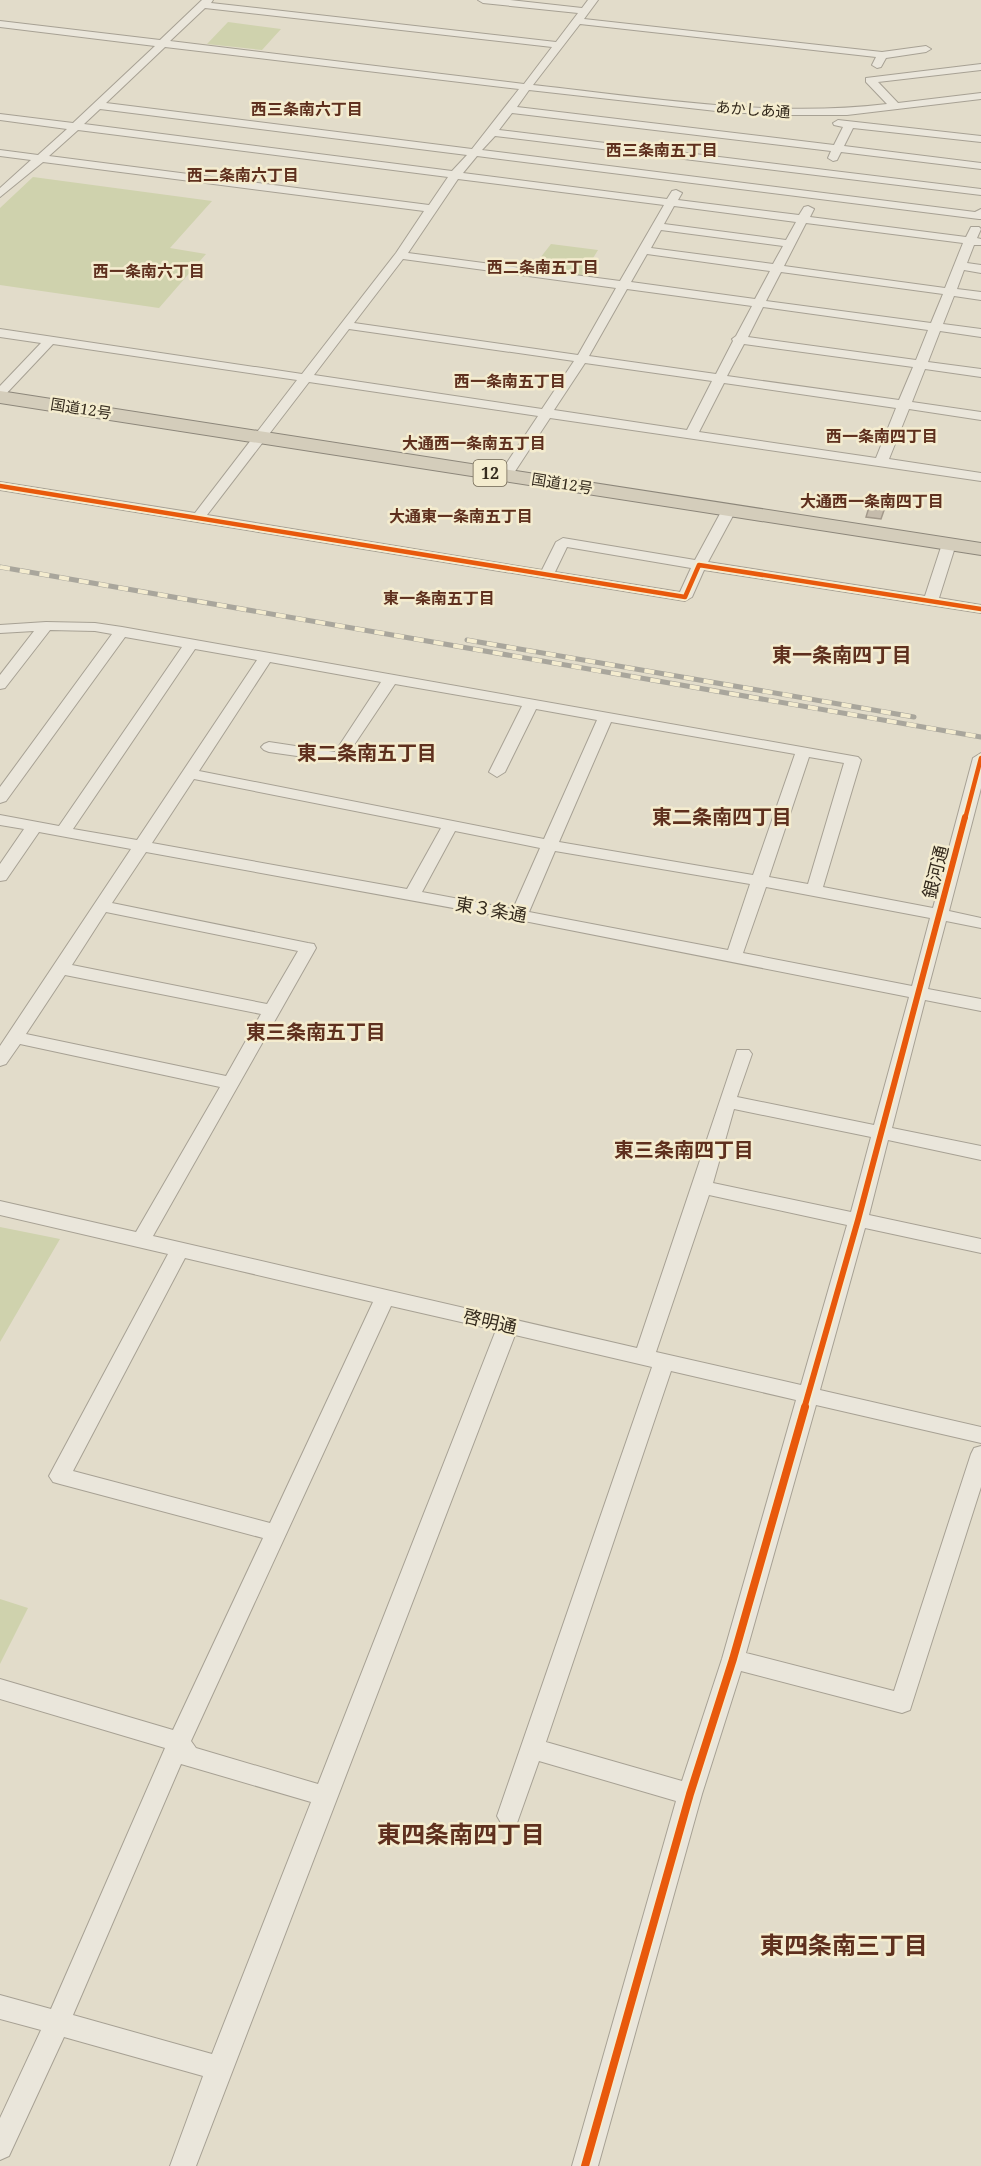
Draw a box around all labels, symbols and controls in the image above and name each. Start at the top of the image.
street label: あかしあ通 [715,96,791,122]
district label: 西三条南六丁目 [251,98,363,120]
district label: 西三条南五丁目 [606,139,718,161]
district label: 西二条南六丁目 [187,164,299,186]
district label: 西二条南五丁目 [487,256,599,278]
district label: 西一条南六丁目 [93,260,205,282]
district label: 西一条南五丁目 [454,370,566,392]
street label: 国道12号 [49,393,113,423]
district label: 西一条南四丁目 [826,425,938,447]
district label: 大通西一条南五丁目 [402,432,546,454]
road number: 12 [474,460,506,486]
street label: 国道12号 [530,468,594,498]
district label: 大通西一条南四丁目 [800,490,944,512]
district label: 大通東一条南五丁目 [389,505,533,527]
district label: 東一条南五丁目 [383,587,495,609]
district label: 東一条南四丁目 [772,641,912,668]
district label: 東二条南五丁目 [297,739,437,766]
district label: 東二条南四丁目 [652,803,792,830]
street label: 銀河通 [917,843,953,901]
street label: 東３条通 [454,891,529,927]
district label: 東三条南五丁目 [246,1018,386,1045]
district label: 東三条南四丁目 [614,1136,754,1163]
street label: 啓明通 [461,1303,519,1339]
district label: 東四条南四丁目 [377,1817,545,1850]
district label: 東四条南三丁目 [760,1928,928,1961]

